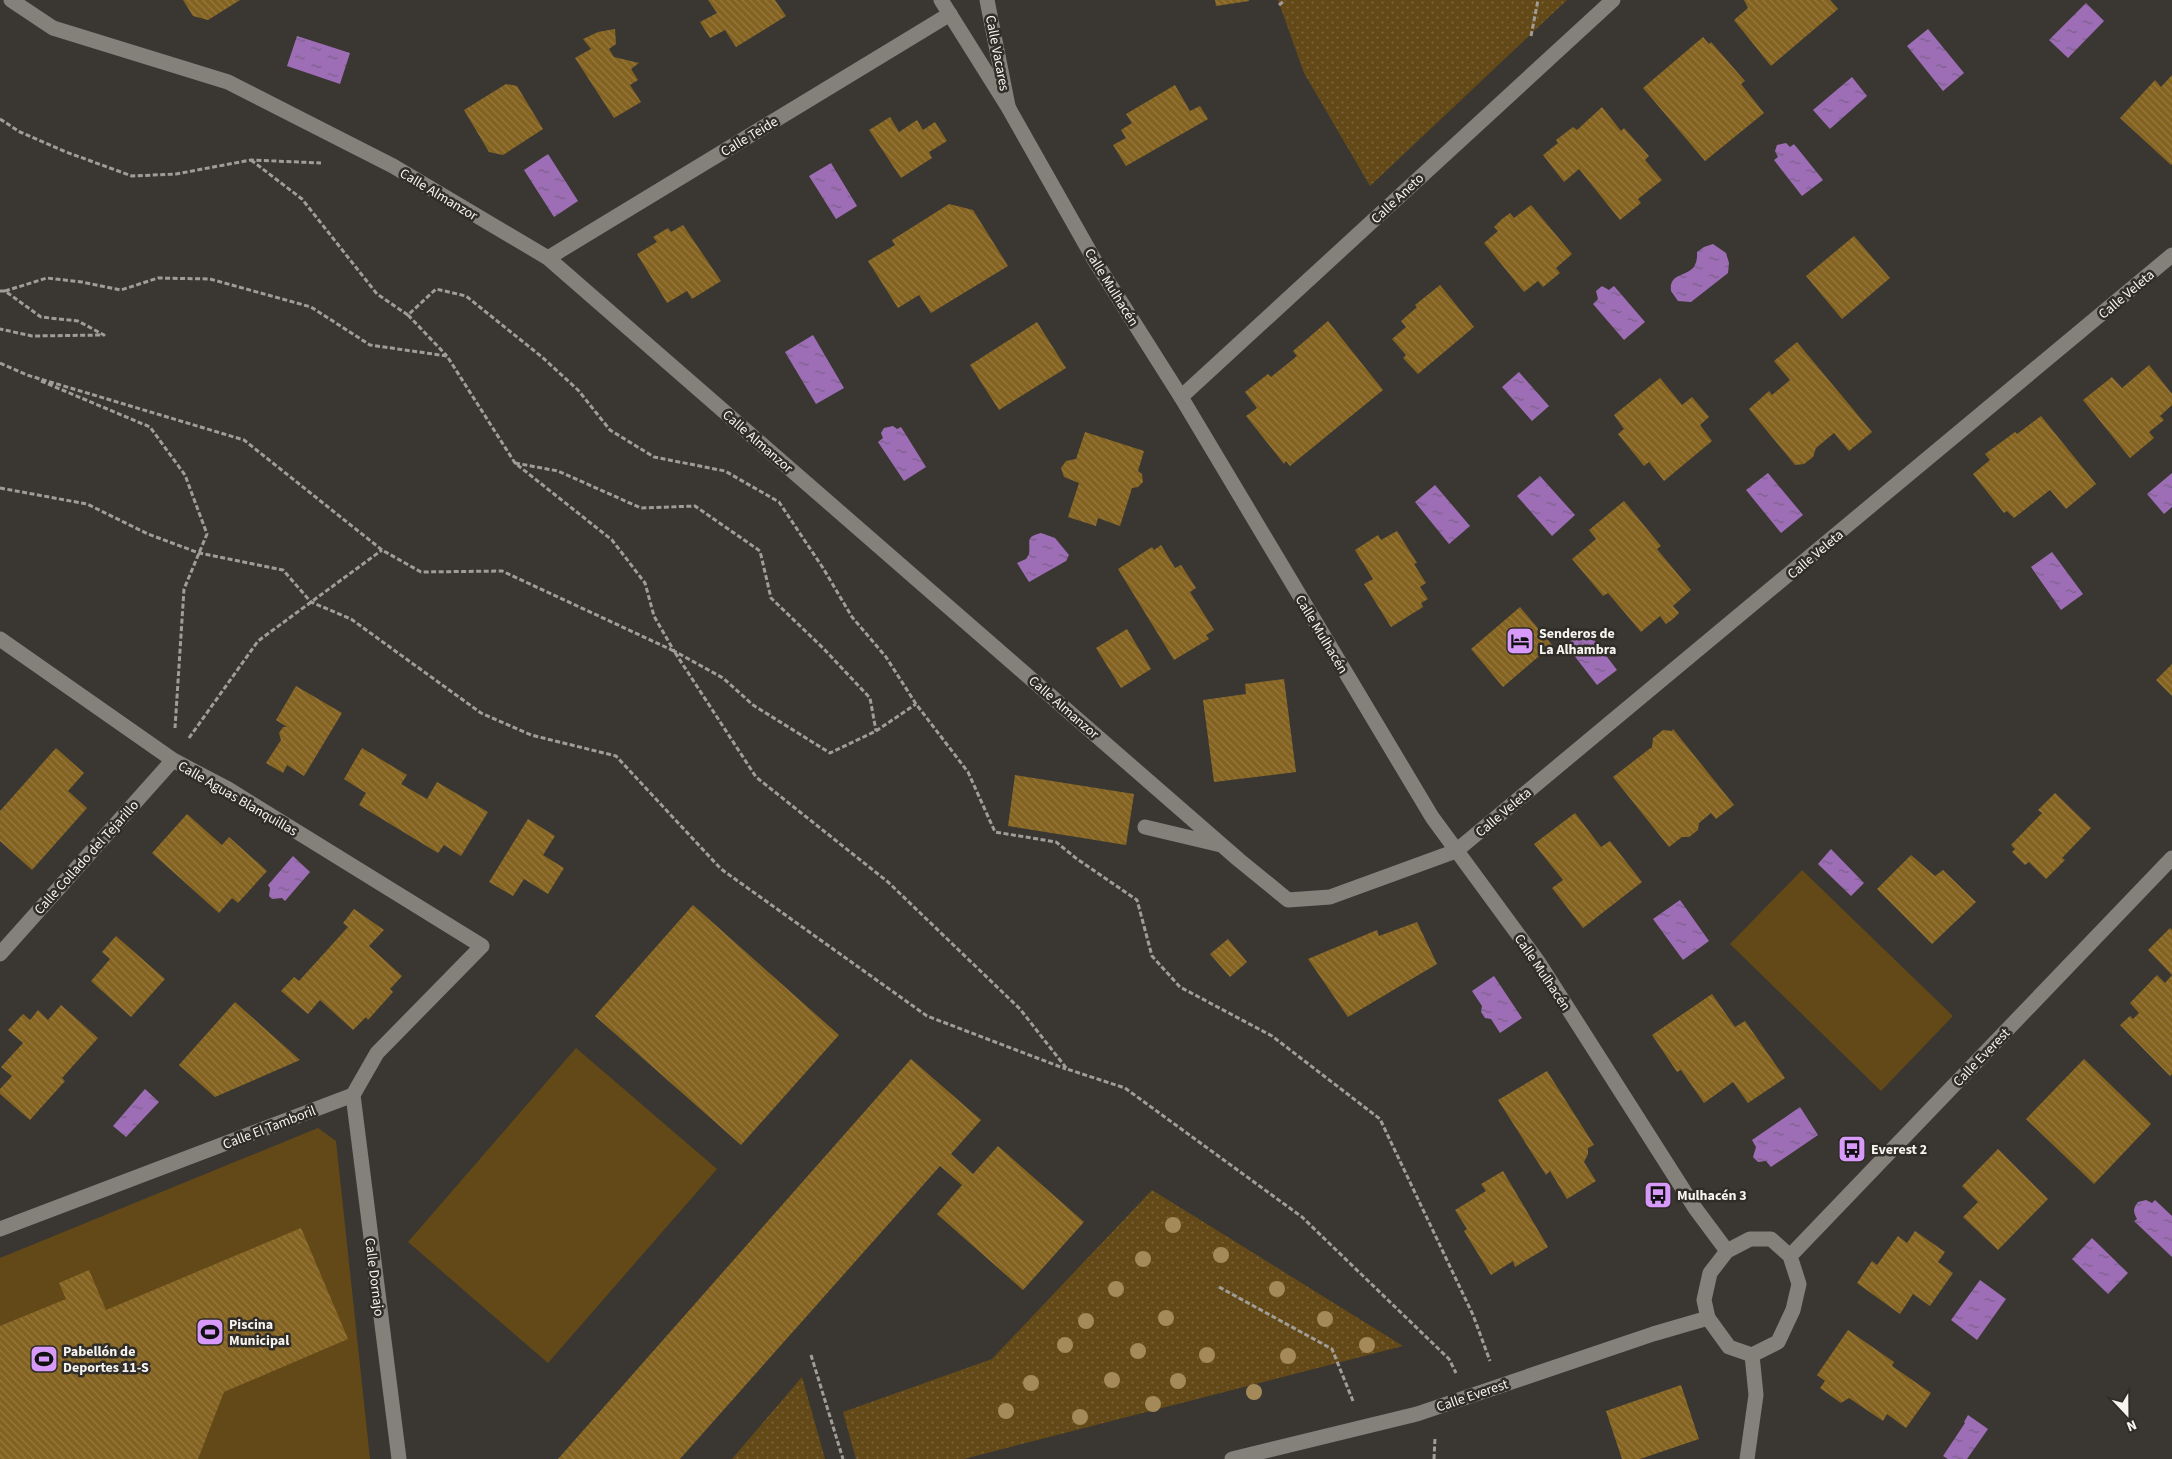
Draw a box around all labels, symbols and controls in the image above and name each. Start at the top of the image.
street label: Calle Vacares [980,14,1014,93]
street label: Calle Teide [717,112,782,162]
street label: Calle Almanzor [396,164,481,226]
street label: Calle Aneto [1367,169,1429,229]
street label: Calle Mulhacén [1079,245,1143,330]
street label: Calle Veleta [2094,265,2159,324]
street label: Calle Almanzor [718,405,797,478]
street label: Calle Veleta [1783,525,1848,584]
street label: Calle Mulhacén [1290,591,1353,678]
place label: Senderos de La Alhambra [1539,624,1616,660]
hotel icon: Senderos de La Alhambra [1505,626,1535,656]
street label: Calle Almanzor [1024,671,1103,744]
street label: Calle Aguas Blanquillas [174,756,301,841]
street label: Calle Veleta [1471,783,1536,842]
street label: Calle Collado del Tejarillo [30,796,144,919]
street label: Calle Mulhacén [1509,930,1575,1015]
street label: Calle Everest [1949,1024,2015,1091]
street label: Calle El Tamboril [220,1101,319,1155]
bus stop icon: Everest 2 [1837,1134,1867,1164]
place label: Everest 2 [1871,1140,1927,1160]
bus stop icon: Mulhacén 3 [1643,1180,1673,1210]
place label: Mulhacén 3 [1677,1186,1747,1206]
street label: Calle Dornajo [359,1237,389,1317]
place label: Piscina Municipal [229,1315,289,1351]
sports icon: Piscina Municipal [195,1317,225,1347]
place label: Pabellón de Deportes 11-S [63,1342,149,1378]
sports icon: Pabellón de Deportes 11-S [29,1344,59,1374]
street label: Calle Everest [1434,1374,1511,1418]
north arrow [2102,1389,2152,1439]
text: N [2123,1414,2140,1436]

